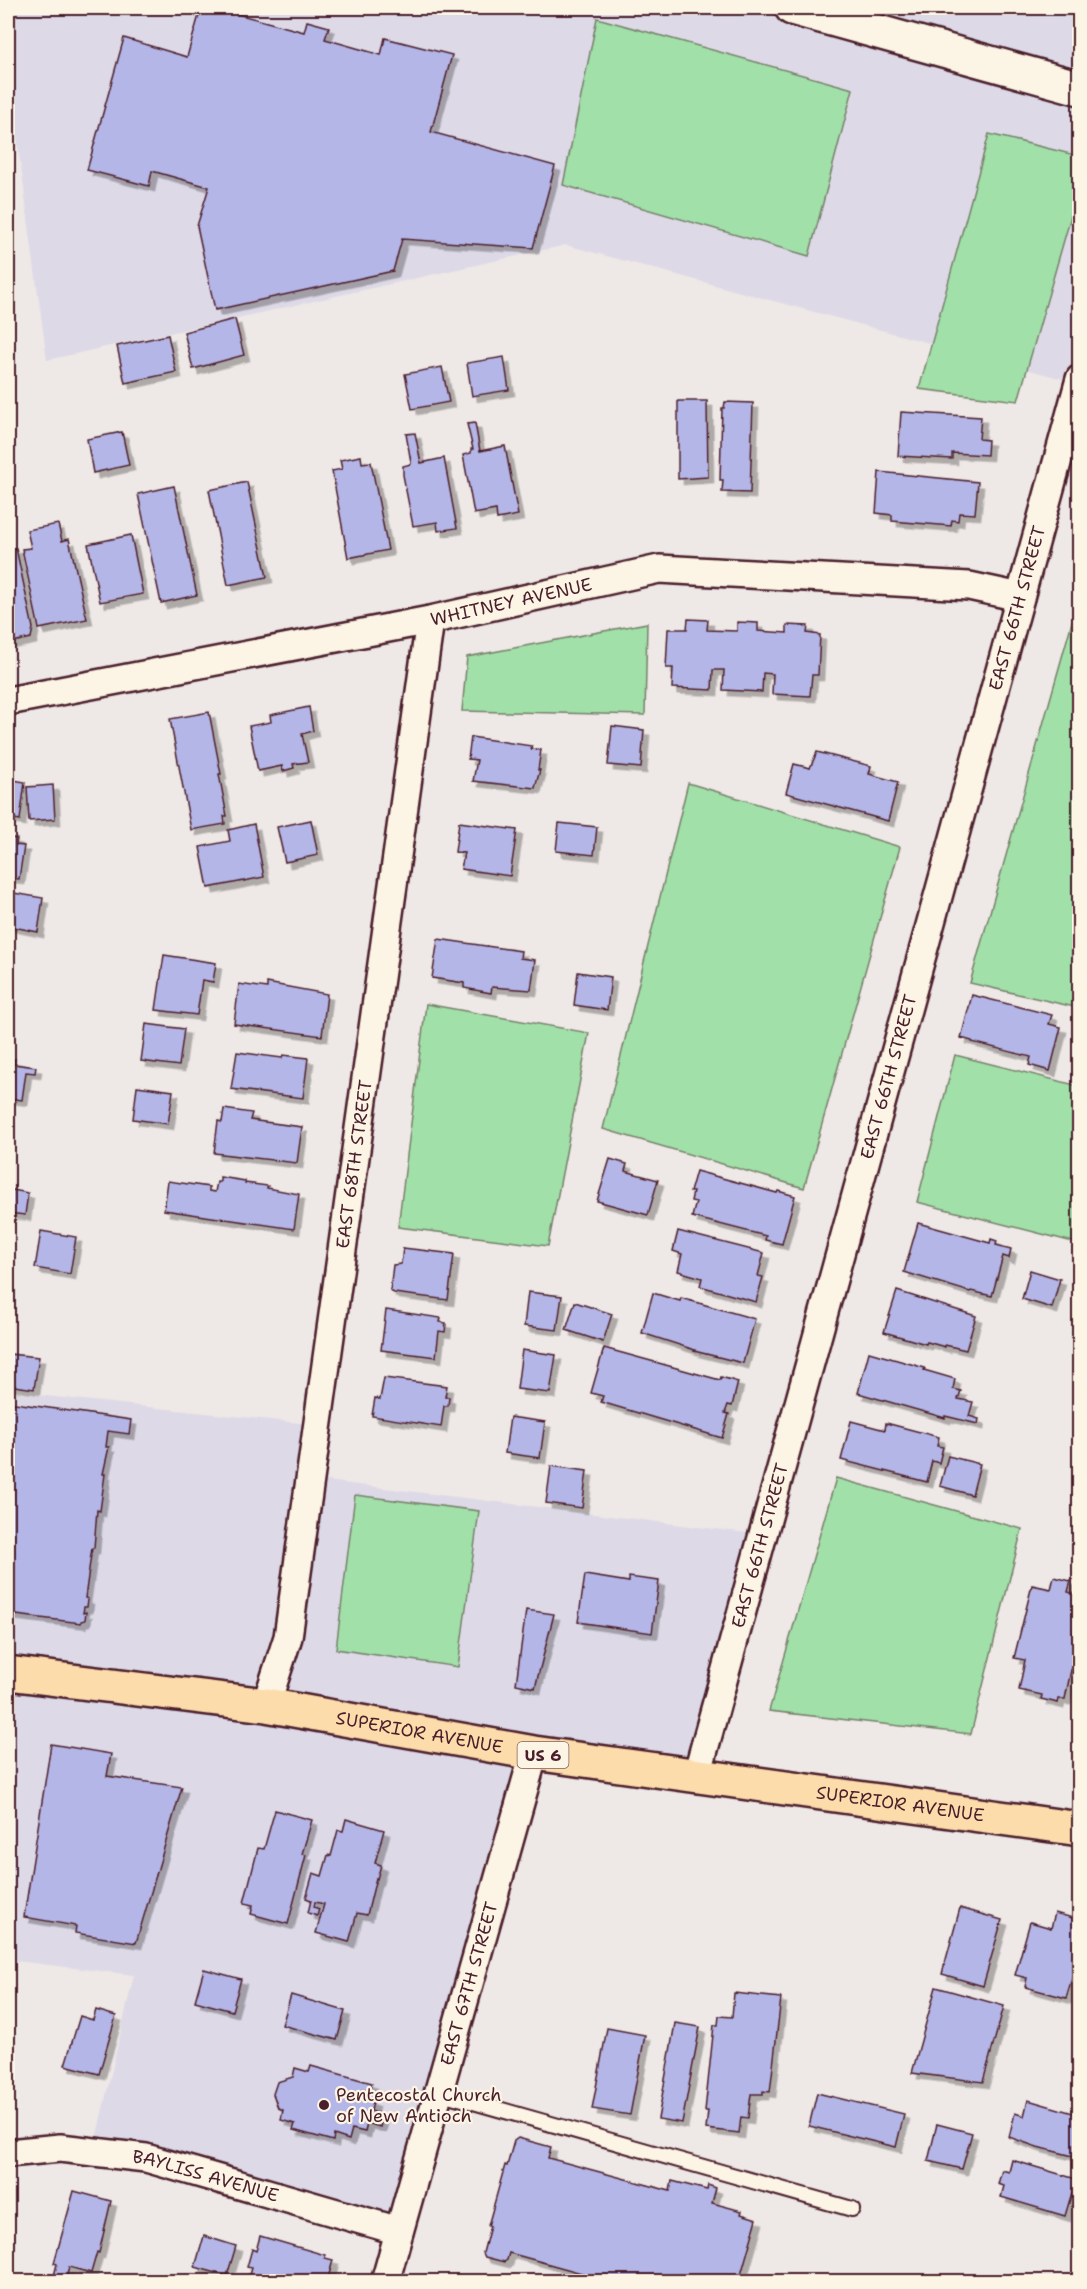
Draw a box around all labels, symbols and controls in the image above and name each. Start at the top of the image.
street label: EAST 66TH STREET [983,523,1051,693]
street label: WHITNEY AVENUE [428,572,594,632]
street label: EAST 66TH STREET [855,992,923,1162]
street label: EAST 68TH STREET [330,1078,378,1250]
street label: EAST 66TH STREET [726,1460,794,1630]
street label: SUPERIOR AVENUE [334,1706,505,1759]
road number: US 6 [518,1742,568,1768]
street label: SUPERIOR AVENUE [815,1780,986,1828]
street label: EAST 67TH STREET [435,1899,503,2068]
place label: Pentecostal Church of New Antioch [336,2083,502,2128]
marker: Pentecostal Church of New Antioch [317,2098,331,2112]
street label: BAYLISS AVENUE [131,2145,282,2208]

